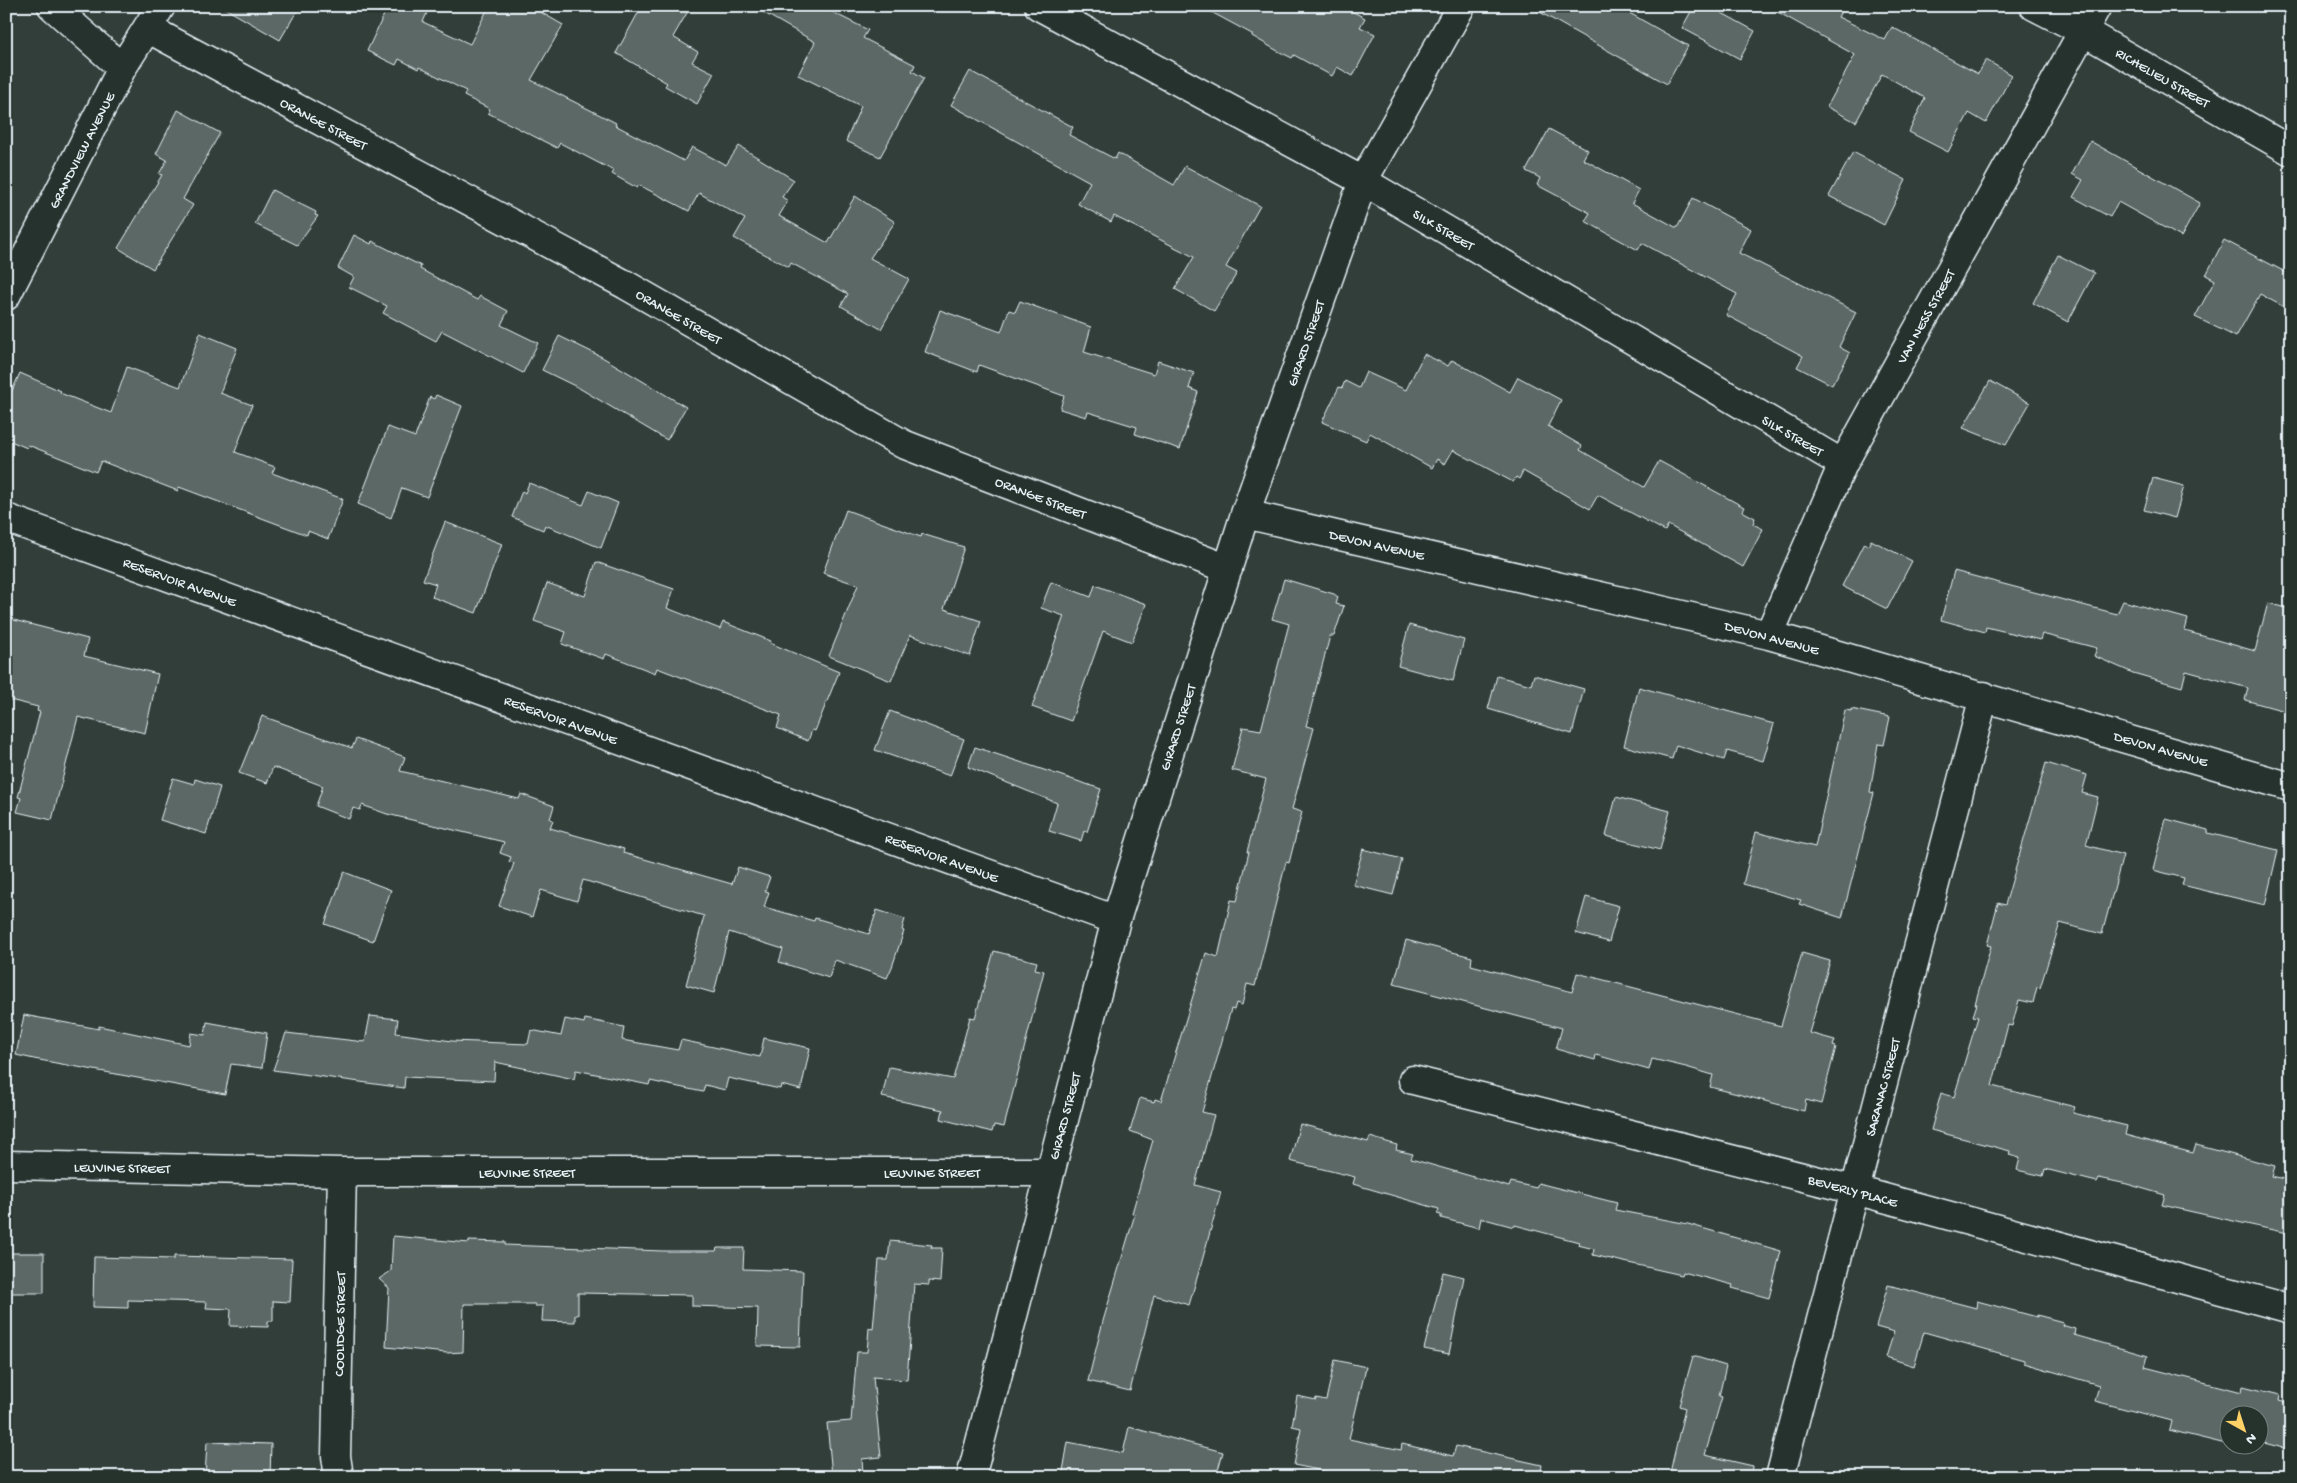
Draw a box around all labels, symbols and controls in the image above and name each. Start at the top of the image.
street label: RICHELIEU STREET [2112,45,2212,113]
street label: GRANDVIEW AVENUE [46,89,121,212]
street label: ORANGE STREET [276,95,370,156]
street label: SILK STREET [1409,207,1477,256]
street label: VAN NESS STREET [1894,267,1960,368]
street label: ORANGE STREET [632,287,724,350]
street label: GIRARD STREET [1285,298,1330,389]
street label: SILK STREET [1758,413,1826,462]
street label: ORANGE STREET [992,474,1089,525]
street label: DEVON AVENUE [1326,527,1427,566]
street label: RESERVOIR AVENUE [120,555,239,612]
street label: DEVON AVENUE [1721,618,1822,661]
street label: GIRARD STREET [1157,682,1201,773]
street label: RESERVOIR AVENUE [501,693,620,750]
street label: DEVON AVENUE [2110,729,2211,772]
street label: RESERVOIR AVENUE [882,831,1001,888]
street label: SARANAC STREET [1863,1036,1906,1138]
street label: GIRARD STREET [1047,1071,1086,1162]
street label: LEUVINE STREET [74,1160,171,1179]
street label: LEUVINE STREET [479,1166,576,1183]
street label: LEUVINE STREET [884,1166,981,1183]
street label: BEVERLY PLACE [1805,1172,1900,1213]
street label: COOLIDGE STREET [332,1271,351,1377]
north arrow [2220,1406,2270,1456]
text: N [2242,1429,2260,1448]

